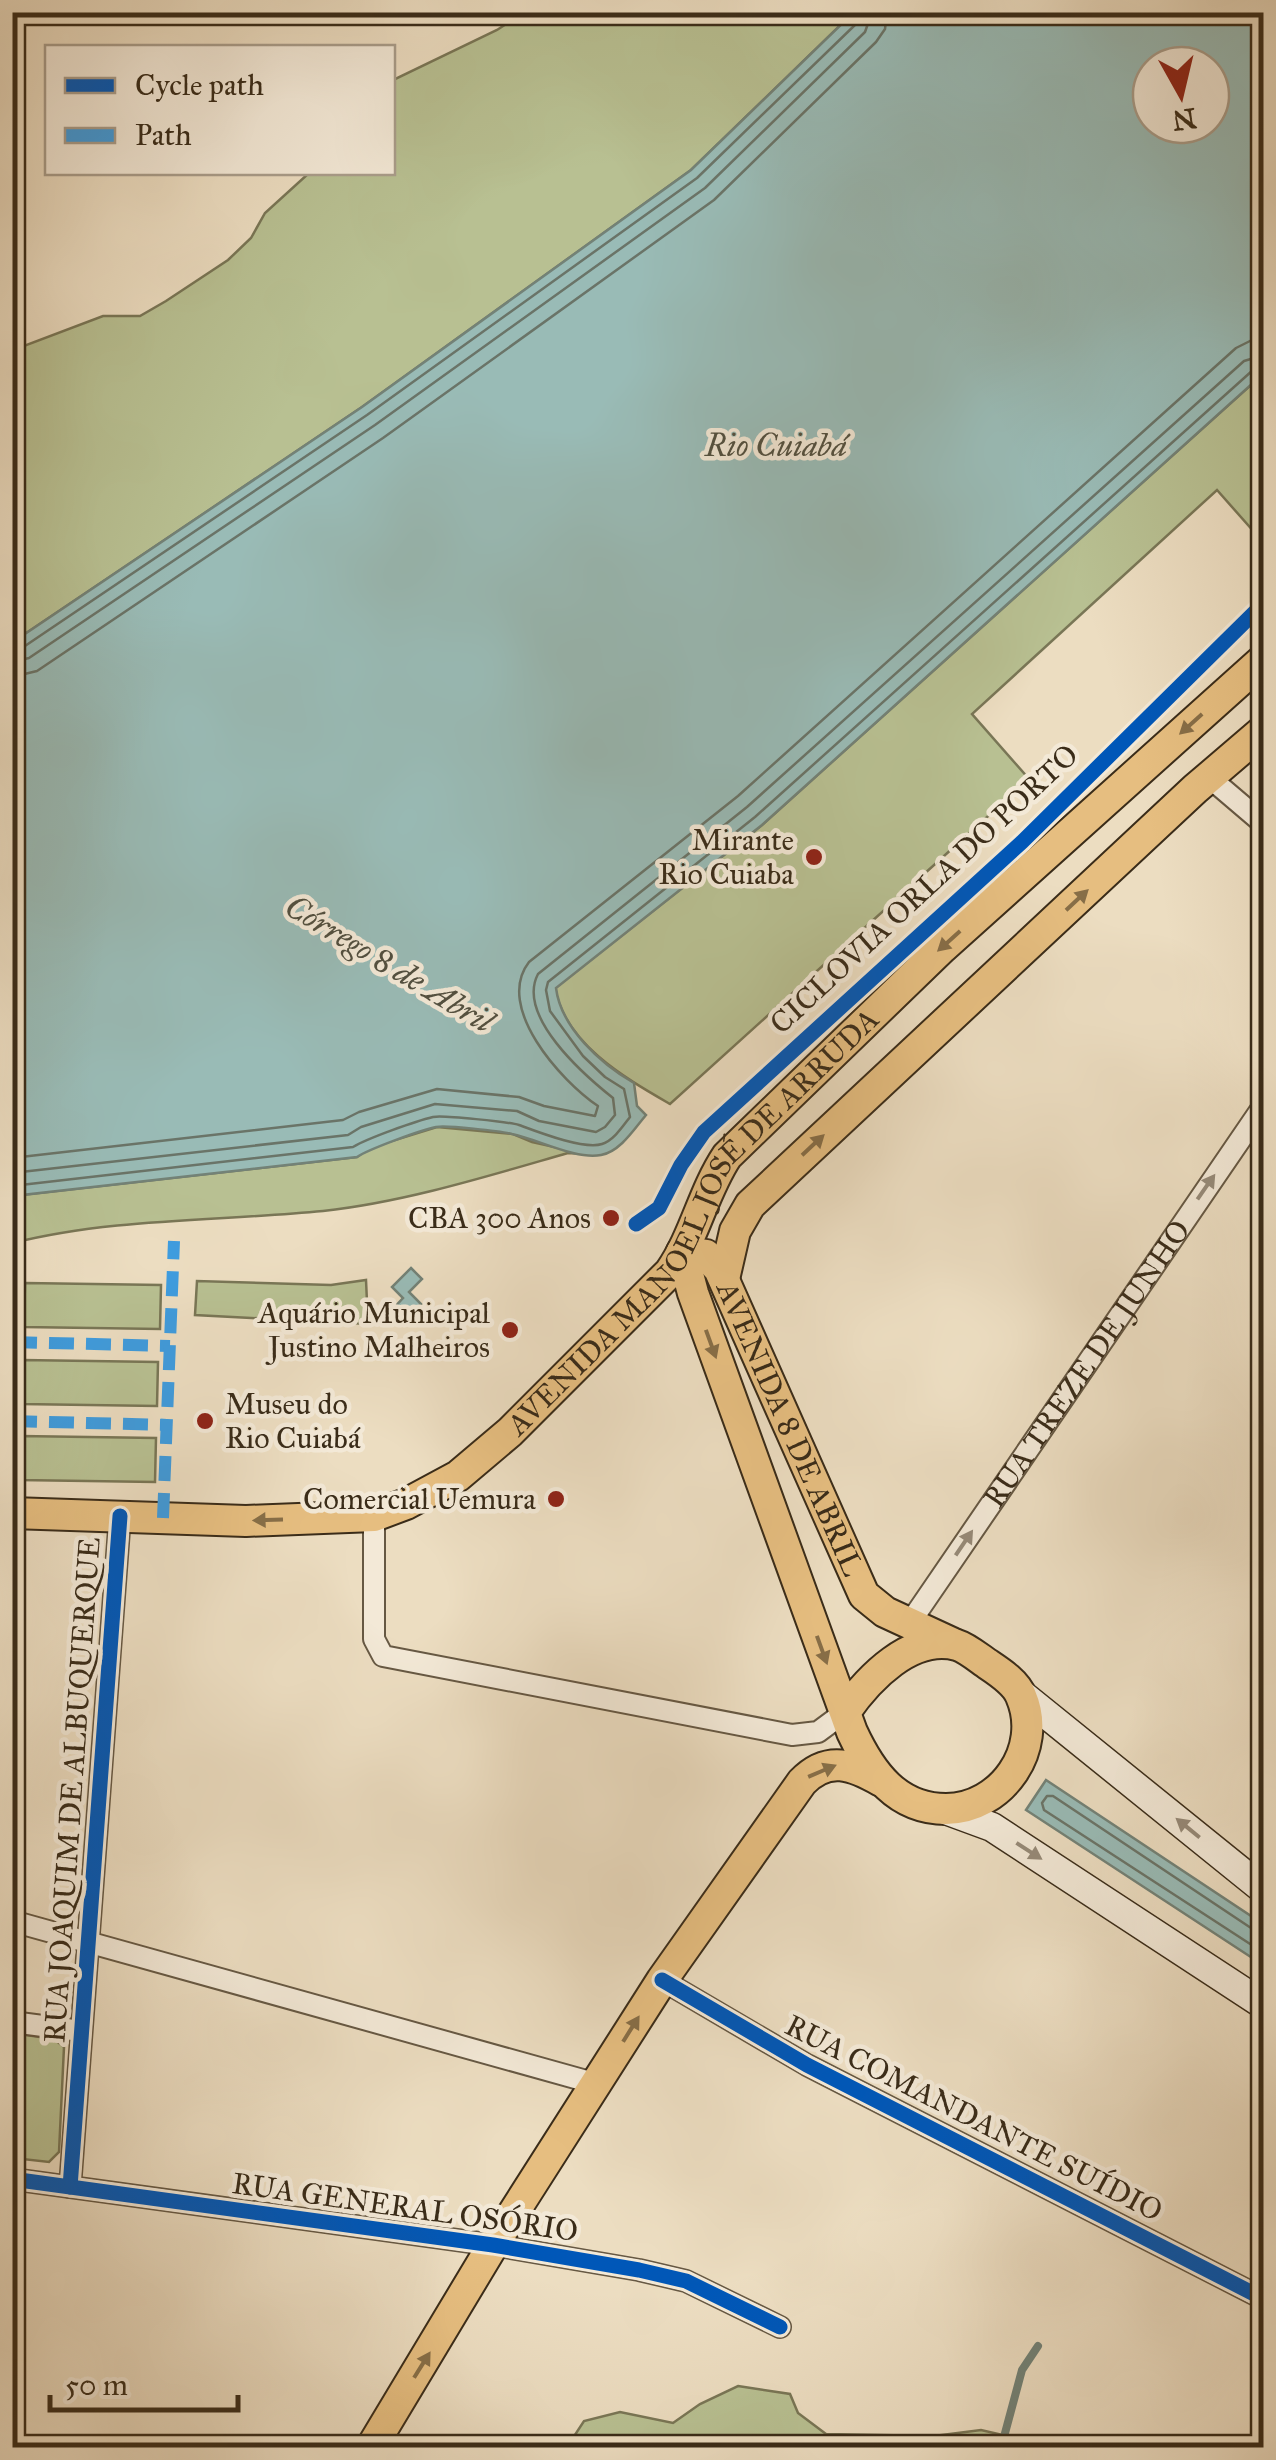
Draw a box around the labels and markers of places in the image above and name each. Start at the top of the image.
place label: Mirante Rio Cuiaba [658,822,794,892]
marker: Mirante Rio Cuiaba [803,846,825,868]
place label: CBA 300 Anos [408,1200,591,1236]
marker: CBA 300 Anos [600,1207,622,1229]
place label: Aquário Municipal Justino Malheiros [256,1295,491,1365]
marker: Aquário Municipal Justino Malheiros [499,1319,521,1341]
place label: Museu do Rio Cuiabá [225,1386,361,1456]
marker: Museu do Rio Cuiabá [194,1410,216,1432]
place label: Comercial Uemura [303,1481,536,1517]
marker: Comercial Uemura [545,1488,567,1510]

